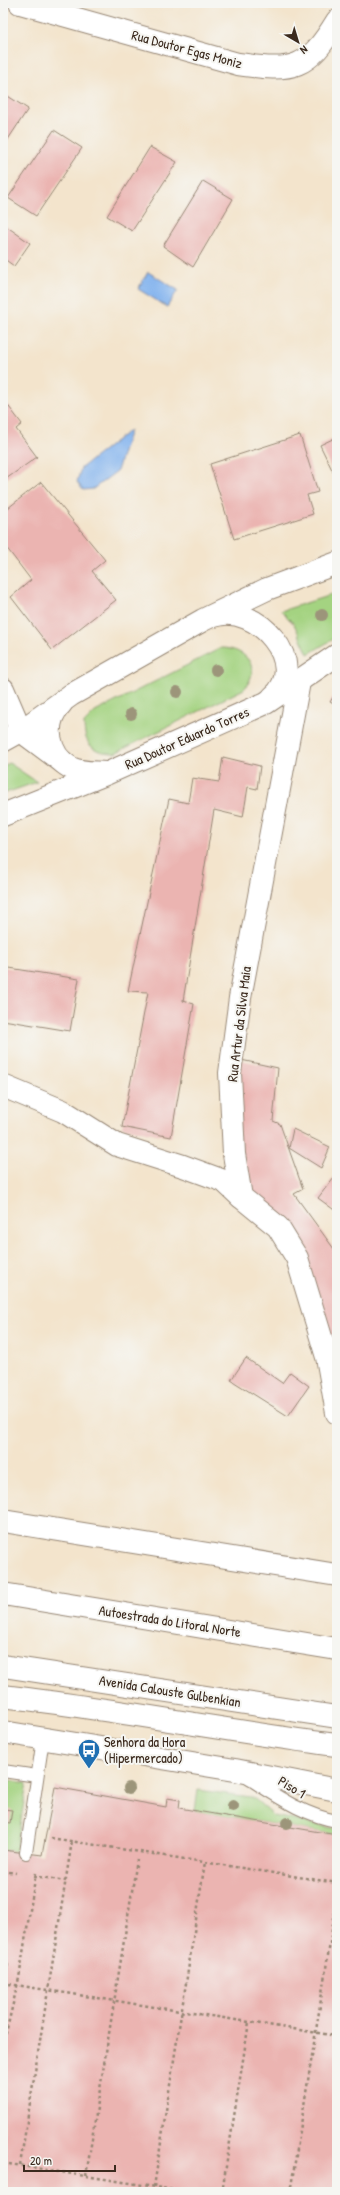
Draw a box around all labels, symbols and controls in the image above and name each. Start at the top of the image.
north arrow [278,22,318,62]
street label: Rua Doutor Egas Moniz [130,25,244,73]
text: N [297,43,311,57]
street label: Rua Doutor Eduardo Torres [122,702,252,773]
street label: Rua Artur da Silva Maia [222,965,255,1083]
street label: Autoestrada do Litoral Norte [98,1600,243,1641]
street label: Avenida Calouste Gulbenkian [98,1670,242,1711]
place label: Senhora da Hora (Hipermercado) [104,1732,186,1768]
bus stop icon: Senhora da Hora (Hipermercado) [76,1737,102,1770]
street label: Piso 1 [275,1771,310,1802]
scale bar [24,2147,115,2173]
text: 20 m [30,2152,52,2169]

